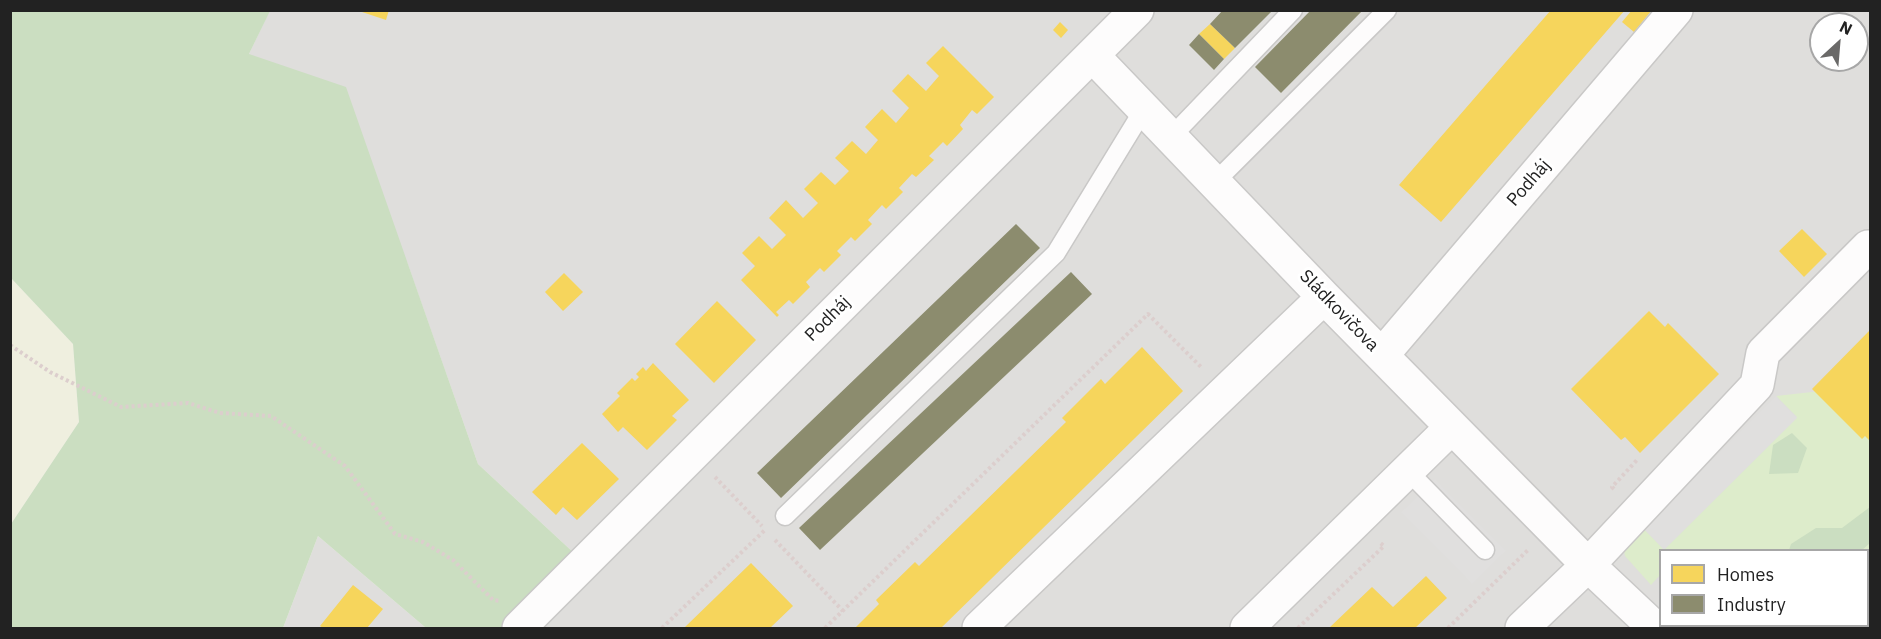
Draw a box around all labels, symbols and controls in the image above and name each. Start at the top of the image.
north arrow [1809,12,1869,72]
text: N [1836,16,1856,39]
street label: Podháj [1503,155,1555,211]
street label: Sládkovičova [1295,266,1383,356]
street label: Podháj [801,292,855,346]
legend [1659,549,1869,627]
text: Homes [1717,563,1774,586]
text: Industry [1717,593,1786,616]

